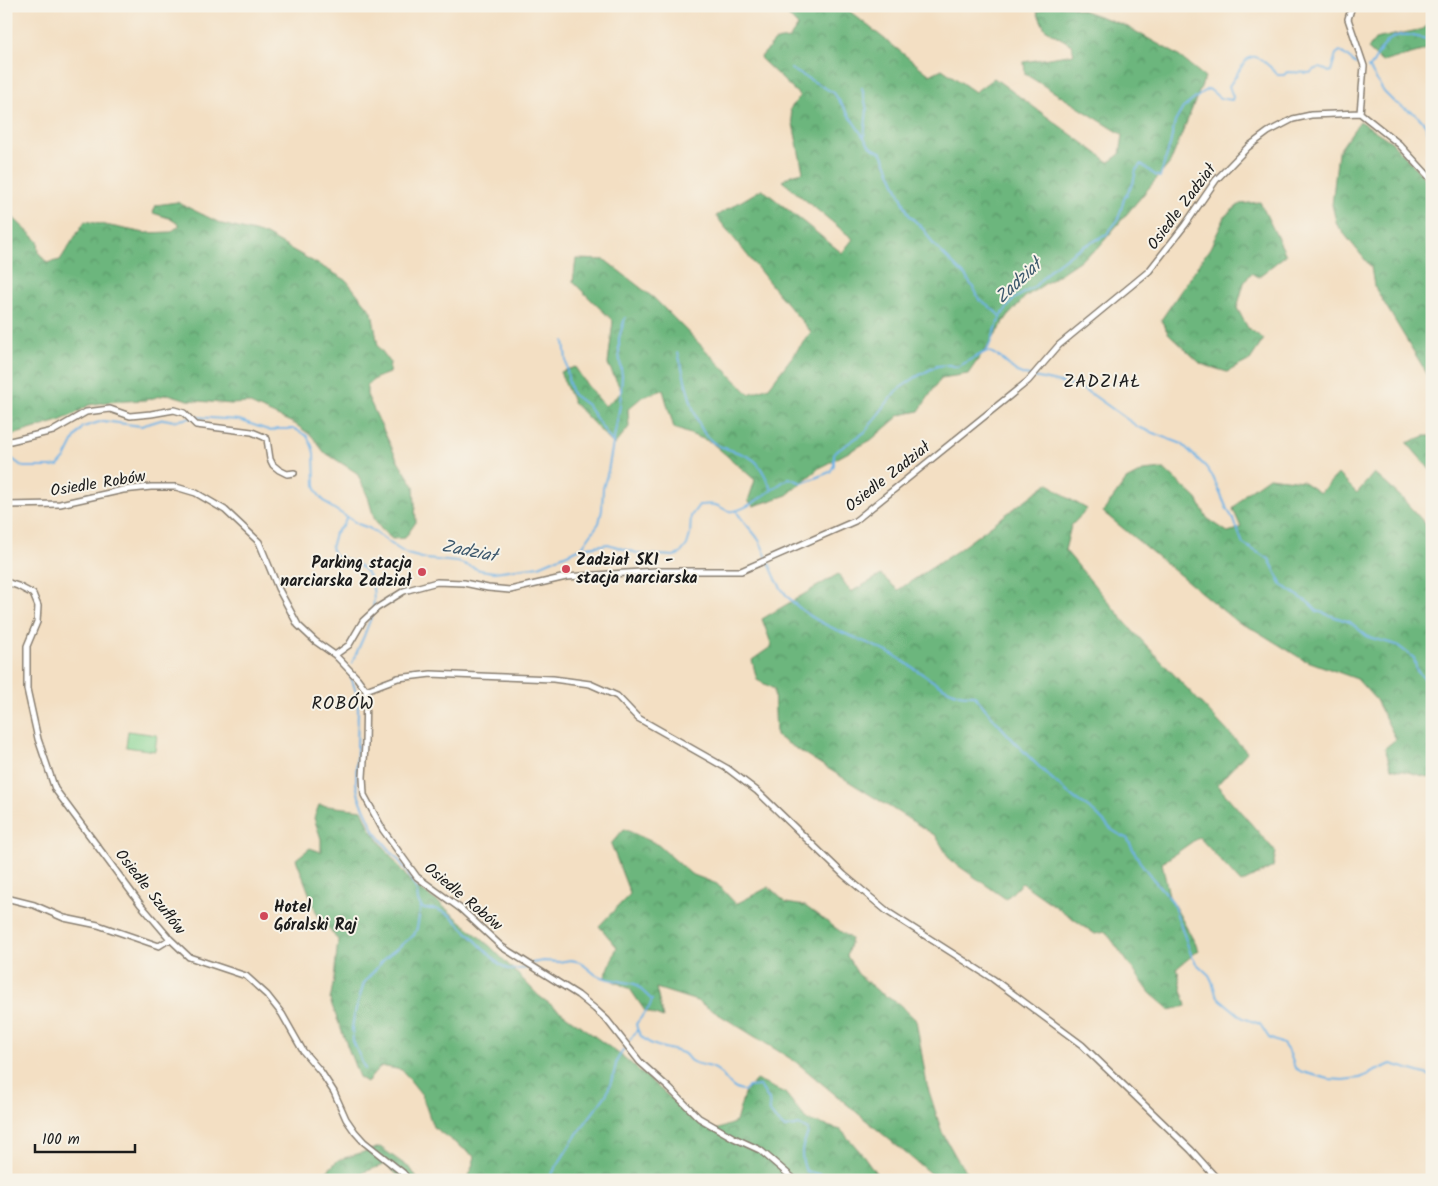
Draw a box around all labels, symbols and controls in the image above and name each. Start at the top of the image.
street label: Osiedle Zadział [1141,158,1224,256]
water label: Zadział [989,250,1052,312]
district label: ZADZIAŁ [1063,368,1141,397]
street label: Osiedle Zadział [840,435,937,518]
street label: Osiedle Robów [49,464,148,504]
water label: Zadział [439,532,503,572]
place label: Zadział SKI - stacja narciarska [576,548,697,591]
place label: Parking stacja narciarska Zadział [280,551,413,594]
marker: Zadział SKI - stacja narciarska [560,563,572,575]
marker: Parking stacja narciarska Zadział [416,566,428,578]
district label: ROBÓW [311,690,375,719]
street label: Osiedle Szuflów [108,844,192,940]
street label: Osiedle Robów [418,857,508,938]
place label: Hotel Góralski Raj [274,895,357,938]
marker: Hotel Góralski Raj [258,910,270,922]
scale bar [35,1121,135,1153]
text: 100 m [42,1128,80,1152]

